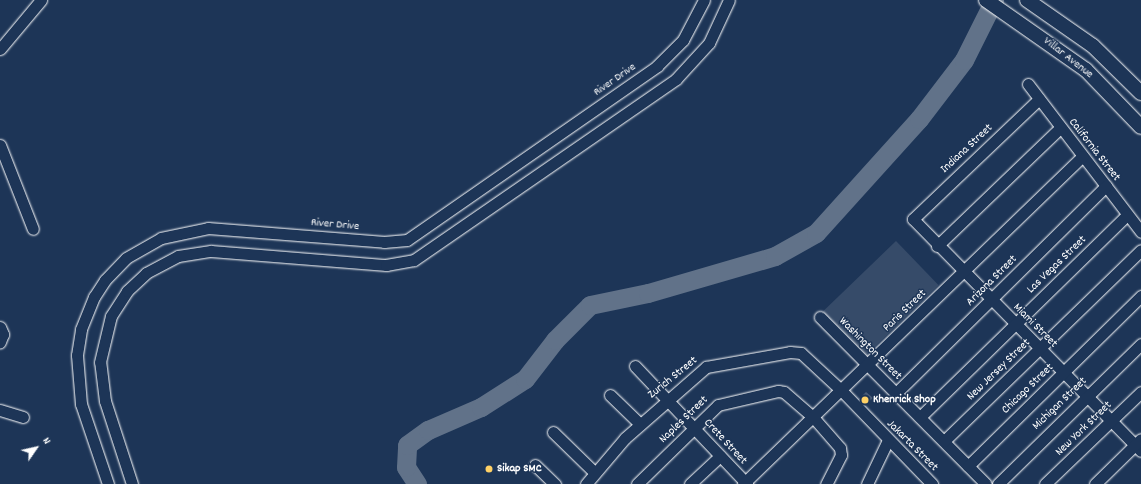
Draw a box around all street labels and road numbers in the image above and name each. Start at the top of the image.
street label: Villar Avenue [1040,34,1096,82]
street label: River Drive [591,60,639,100]
street label: California Street [1065,116,1123,184]
street label: Indiana Street [938,121,996,177]
street label: River Drive [310,216,360,234]
street label: Las Vegas Street [1024,233,1090,297]
street label: Arizona Street [964,253,1020,309]
street label: Paris Street [880,287,930,335]
street label: Miami Street [1010,301,1060,351]
street label: Washington Street [835,314,905,384]
street label: New Jersey Street [964,336,1034,404]
street label: Zurich Street [645,354,701,402]
street label: Chicago Street [999,361,1057,417]
street label: Michigan Street [1030,374,1090,434]
street label: Naples Street [657,393,711,447]
street label: New York Street [1053,399,1115,459]
street label: Crete Street [700,416,750,468]
street label: Jakarta Street [883,417,941,475]

